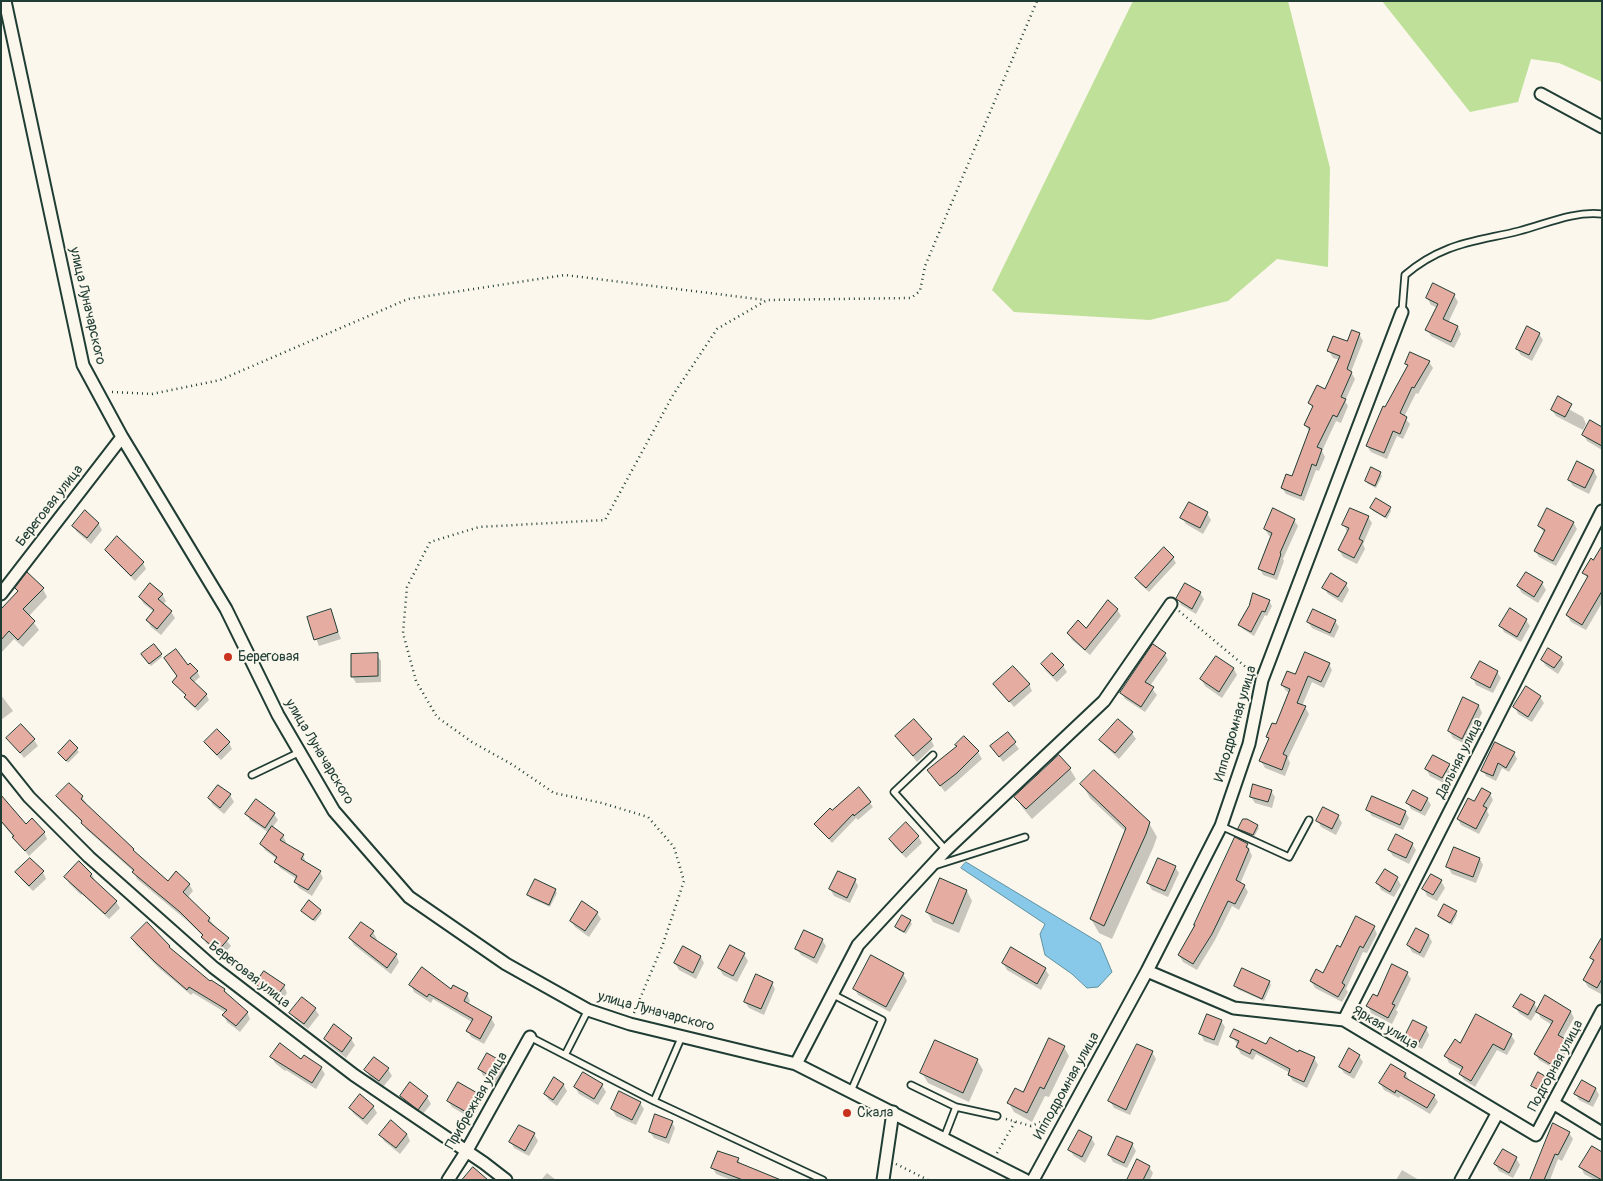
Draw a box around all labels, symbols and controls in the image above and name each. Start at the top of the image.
street label: улица Луначарского [65,246,109,366]
street label: Береговая улица [13,462,87,550]
place label: Береговая [238,649,299,665]
marker: Береговая [222,651,234,663]
street label: Ипподромная улица [1211,664,1261,784]
street label: улица Луначарского [281,696,357,808]
street label: Дальняя улица [1433,717,1487,801]
street label: Береговая улица [205,938,293,1012]
street label: улица Луначарского [596,988,716,1036]
street label: Яркая улица [1349,1002,1421,1054]
street label: Подгорная улица [1525,1017,1587,1115]
street label: Ипподромная улица [1031,1029,1103,1143]
street label: Прибрежная улица [442,1049,512,1153]
place label: Скала [857,1105,893,1121]
marker: Скала [841,1107,853,1119]

